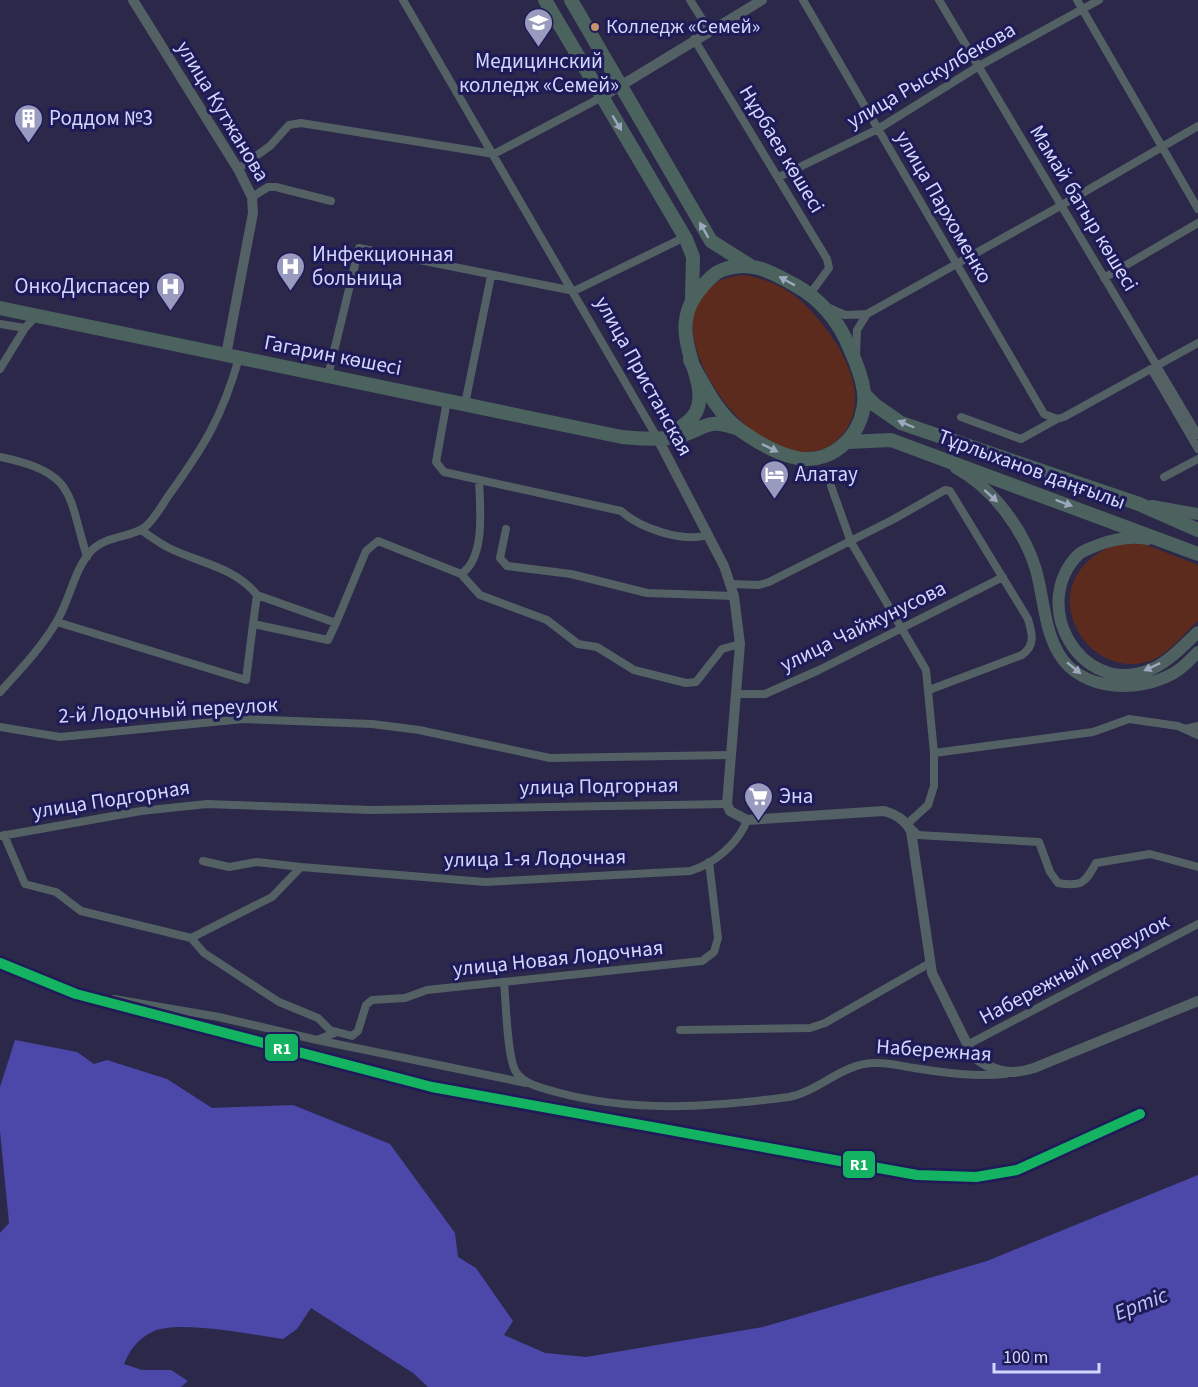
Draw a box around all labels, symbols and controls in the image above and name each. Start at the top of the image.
school or university icon: Медицинский колледж «Семей» [523,6,555,48]
place label: Колледж «Семей» [606,13,760,41]
street label: улица Рыскулбекова [841,14,1021,136]
marker: Колледж «Семей» [589,21,601,33]
street label: улица Кутжанова [169,35,277,187]
place label: Медицинский колледж «Семей» [459,46,619,100]
street label: Нұрбаев көшесі [732,79,832,219]
building icon: Роддом №3 [12,102,44,144]
place label: Роддом №3 [49,103,153,133]
one-way arrow [612,115,622,132]
street label: Мамай батыр көшесі [1022,119,1146,297]
street label: улица Пархоменко [888,125,1000,289]
one-way arrow [699,221,709,238]
place label: Инфекционная больница [312,239,454,293]
hospital icon: Инфекционная больница [275,250,307,292]
hospital icon: ОнкоДиспасер [155,270,187,312]
place label: ОнкоДиспасер [14,271,150,301]
one-way arrow [779,275,795,286]
street label: улица Пристанская [588,291,700,461]
street label: Гагарин көшесі [262,327,404,383]
one-way arrow [897,419,915,429]
street label: Тұрлыханов даңғылы [934,421,1130,517]
one-way arrow [762,443,779,452]
hotel icon: Алатау [758,458,790,500]
place label: Алатау [795,459,858,489]
one-way arrow [984,489,999,503]
one-way arrow [1055,498,1073,508]
street label: улица Чайжунусова [775,573,951,679]
one-way arrow [1066,661,1081,674]
one-way arrow [1144,663,1161,672]
street label: 2-й Лодочный переулок [57,689,279,731]
street label: улица Подгорная [519,770,679,802]
street label: улица Подгорная [30,772,192,826]
supermarket icon: Эна [742,780,774,822]
place label: Эна [779,781,813,811]
street label: улица 1-я Лодочная [444,841,626,875]
street label: Набережный переулок [974,906,1175,1032]
street label: улица Новая Лодочная [451,932,665,984]
street label: Набережная [875,1031,993,1069]
line badge: R1 [264,1033,299,1062]
text: R1 [273,1038,291,1060]
line badge: R1 [842,1150,876,1179]
text: R1 [850,1154,868,1176]
water label: Ертіс [1110,1279,1173,1329]
scale bar [994,1336,1099,1374]
text: 100 m [1003,1345,1048,1370]

